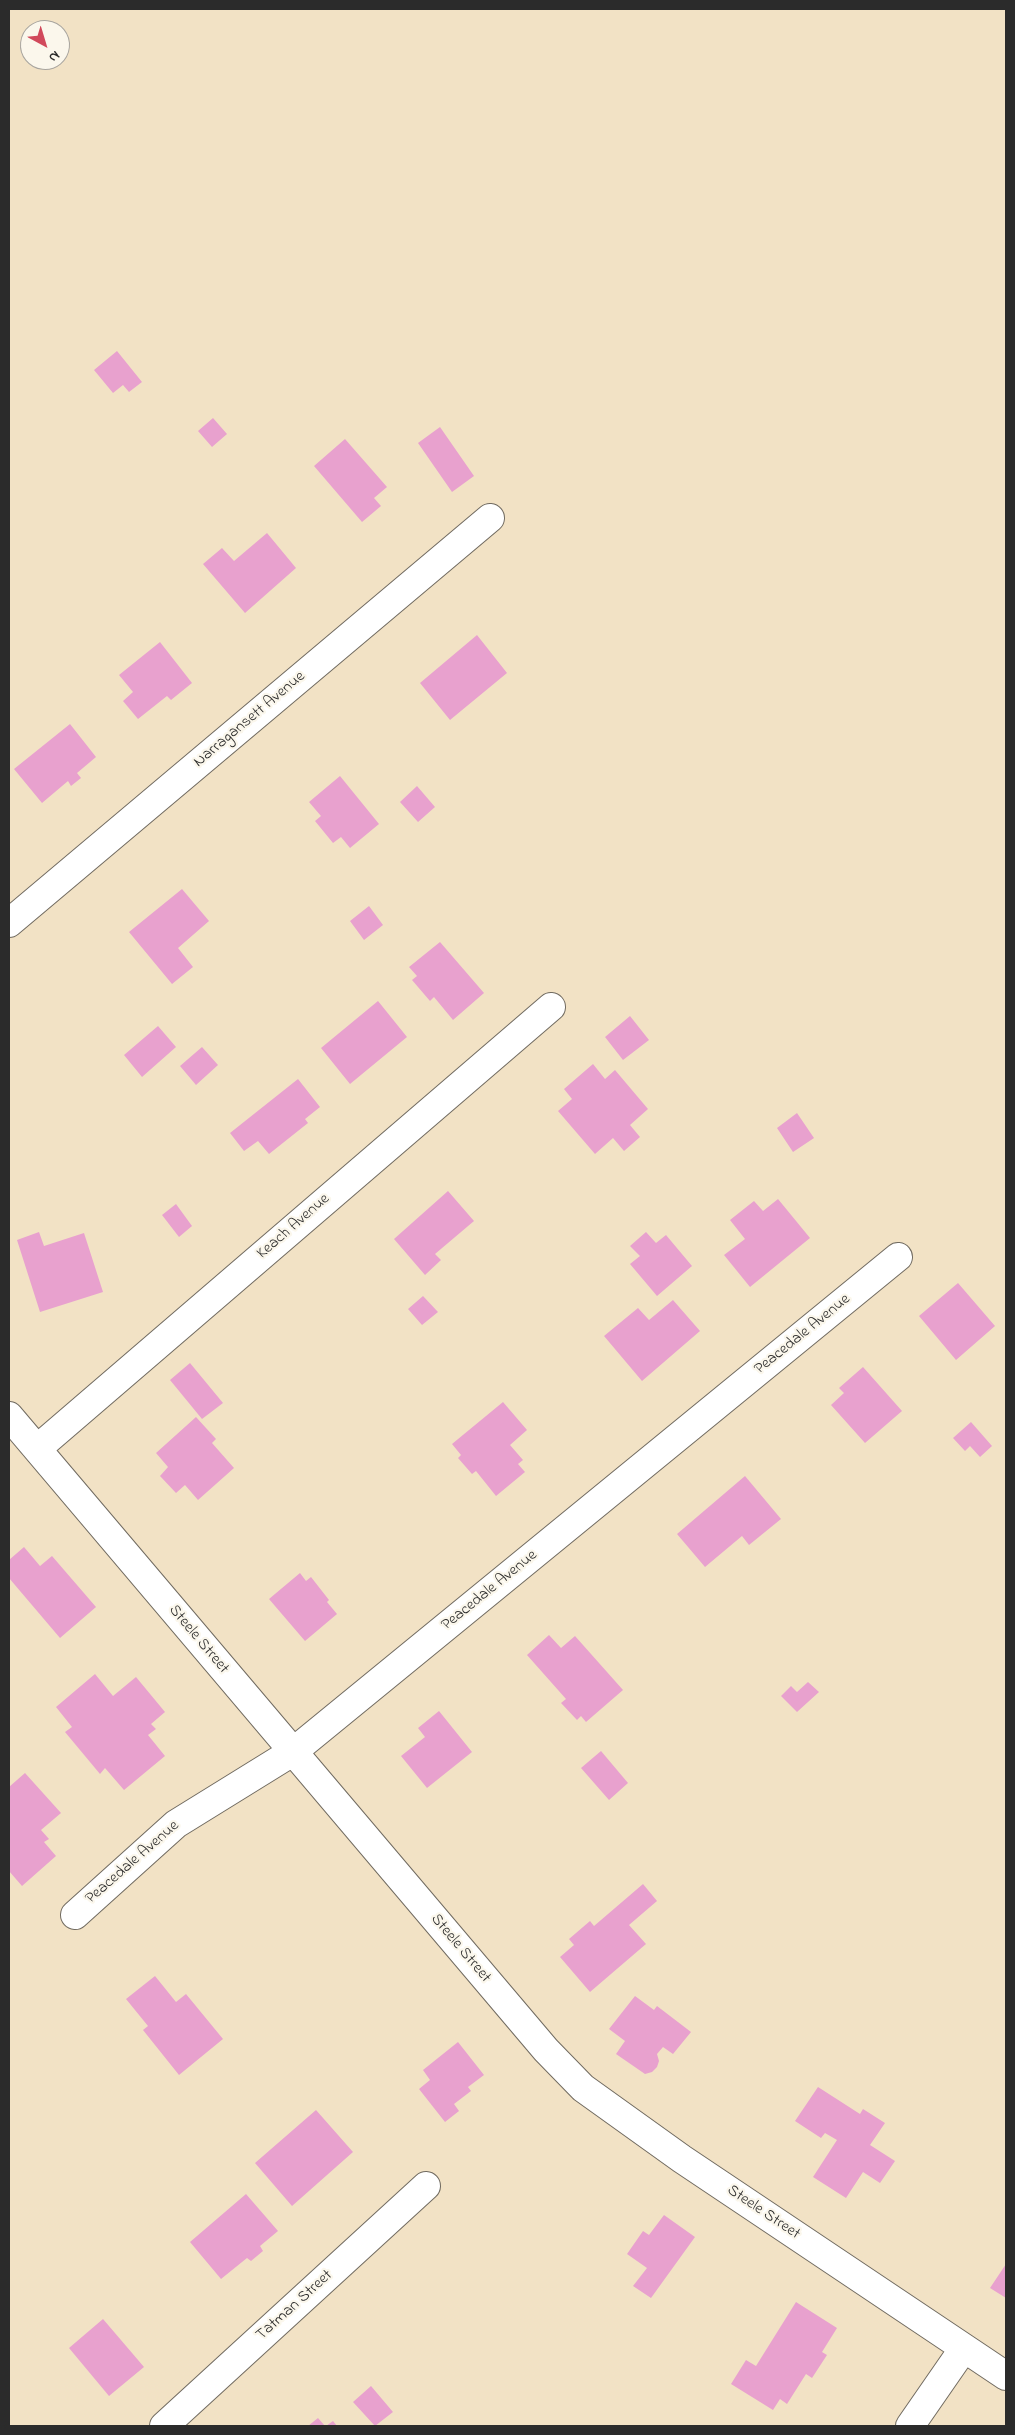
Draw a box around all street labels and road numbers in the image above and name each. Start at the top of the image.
street label: Narragansett Avenue [190,668,310,772]
street label: Keach Avenue [254,1190,334,1264]
street label: Peacedale Avenue [751,1291,855,1379]
street label: Peacedale Avenue [438,1547,542,1635]
street label: Steele Street [164,1602,232,1678]
street label: Peacedale Avenue [82,1817,184,1909]
street label: Steele Street [426,1911,494,1987]
street label: Steele Street [723,2182,803,2244]
street label: Tatman Street [253,2267,337,2345]

